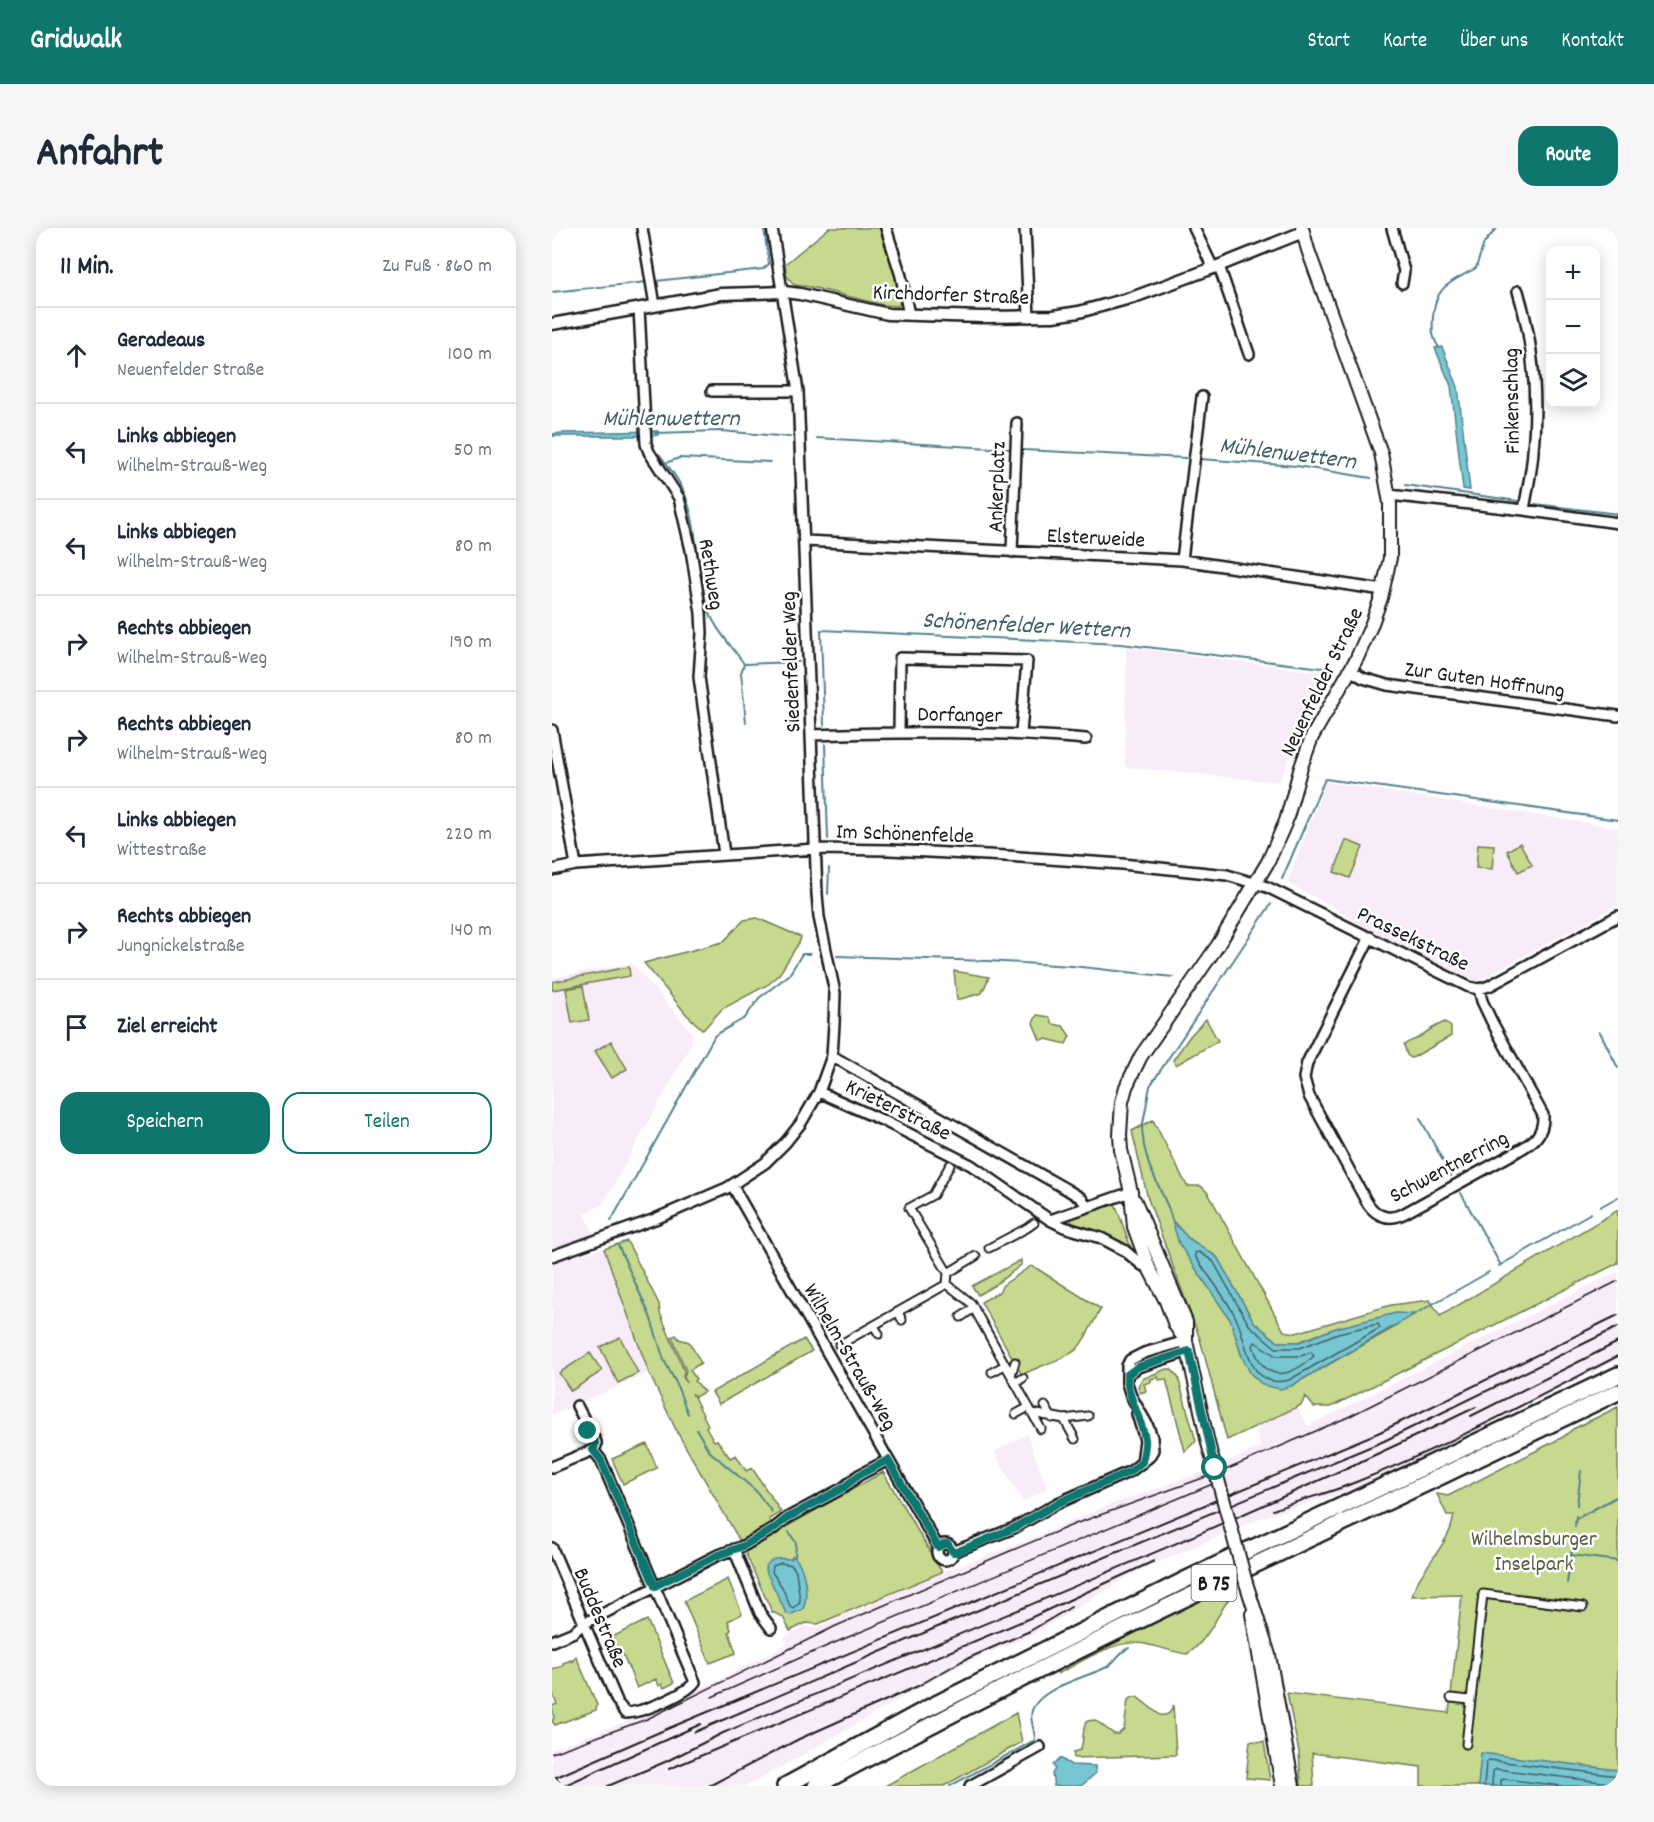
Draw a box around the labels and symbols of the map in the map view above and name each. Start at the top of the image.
street label: Kirchdorfer Straße [872,278,1030,315]
street label: Finkenschlag [1497,348,1530,454]
water label: Mühlenwettern [602,403,740,437]
water label: Mühlenwettern [1218,430,1359,480]
street label: Ankerplatz [981,440,1016,533]
street label: Elsterweide [1046,521,1146,558]
street label: Rethweg [689,537,730,613]
street label: Siedenfelder Weg [775,591,810,733]
street label: Neuenfelder Straße [1274,603,1373,762]
water label: Schönenfelder Wettern [921,605,1132,649]
street label: Zur Guten Hoffnung [1402,655,1567,708]
street label: Dorfanger [917,700,1004,733]
street label: Im Schönenfelde [835,818,974,853]
street label: Prassekstraße [1351,900,1474,981]
street label: Krieterstraße [839,1072,955,1150]
street label: Schwentnerring [1385,1124,1515,1212]
street label: Wilhelm-Strauß-Weg [794,1278,904,1437]
route end [574,1417,600,1443]
route start [1201,1454,1227,1480]
park label: Wilhelmsburger Inselpark [1471,1525,1598,1581]
street label: Buddestraße [564,1563,634,1673]
road number: B 75 [1192,1565,1236,1601]

